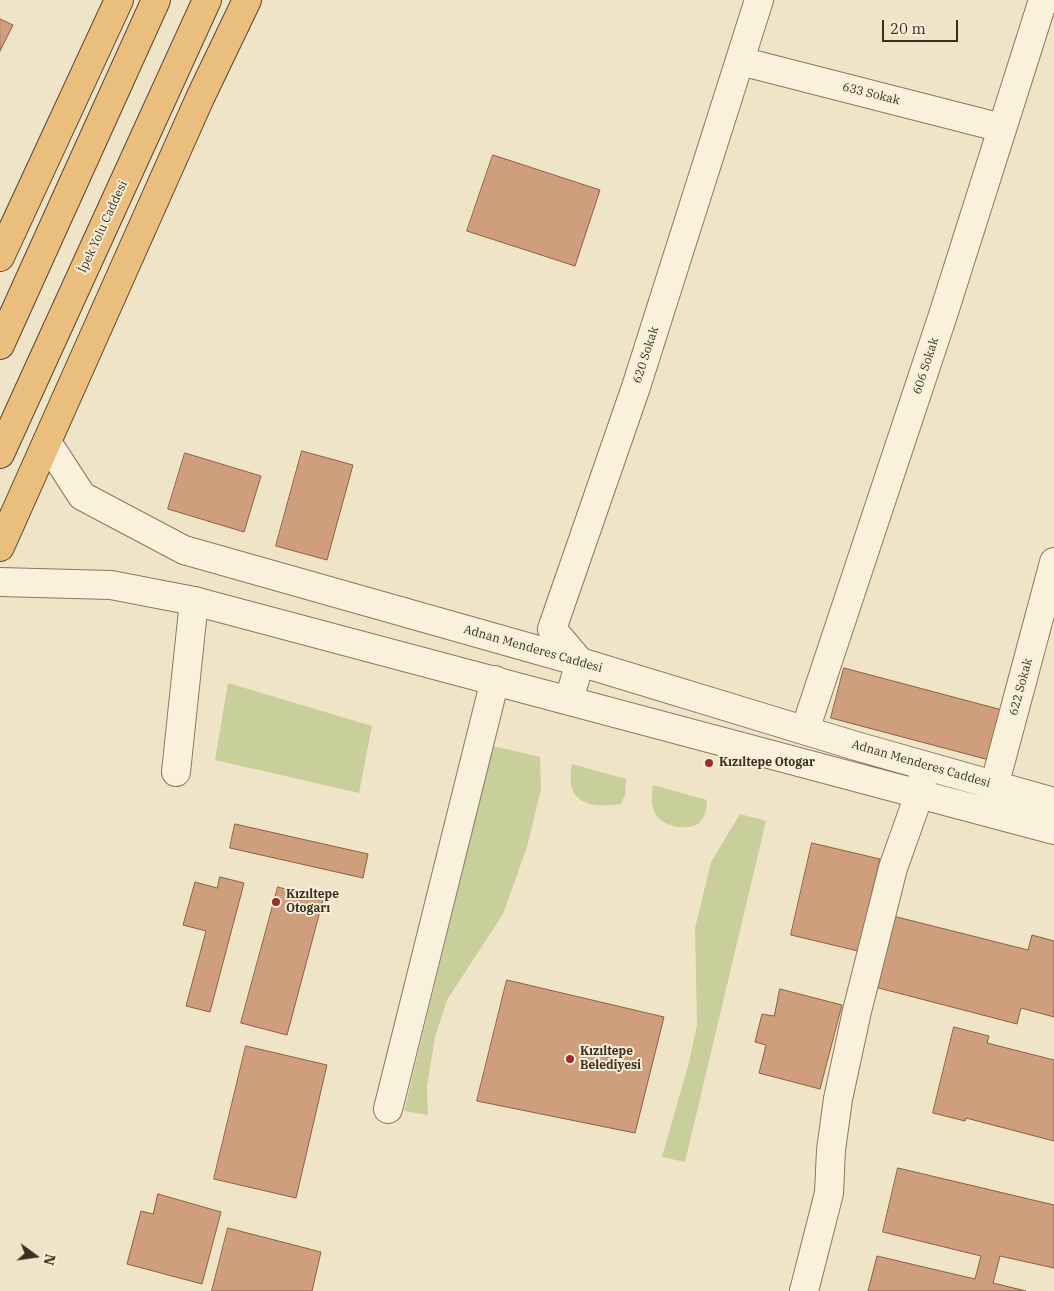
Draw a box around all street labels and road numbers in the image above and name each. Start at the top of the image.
street label: 633 Sokak [841,80,901,108]
street label: İpek Yolu Caddesi [75,179,131,275]
street label: 620 Sokak [630,325,662,385]
street label: 606 Sokak [910,336,942,396]
street label: Adnan Menderes Caddesi [462,622,604,676]
street label: 622 Sokak [1006,657,1036,717]
street label: Adnan Menderes Caddesi [850,737,992,791]

